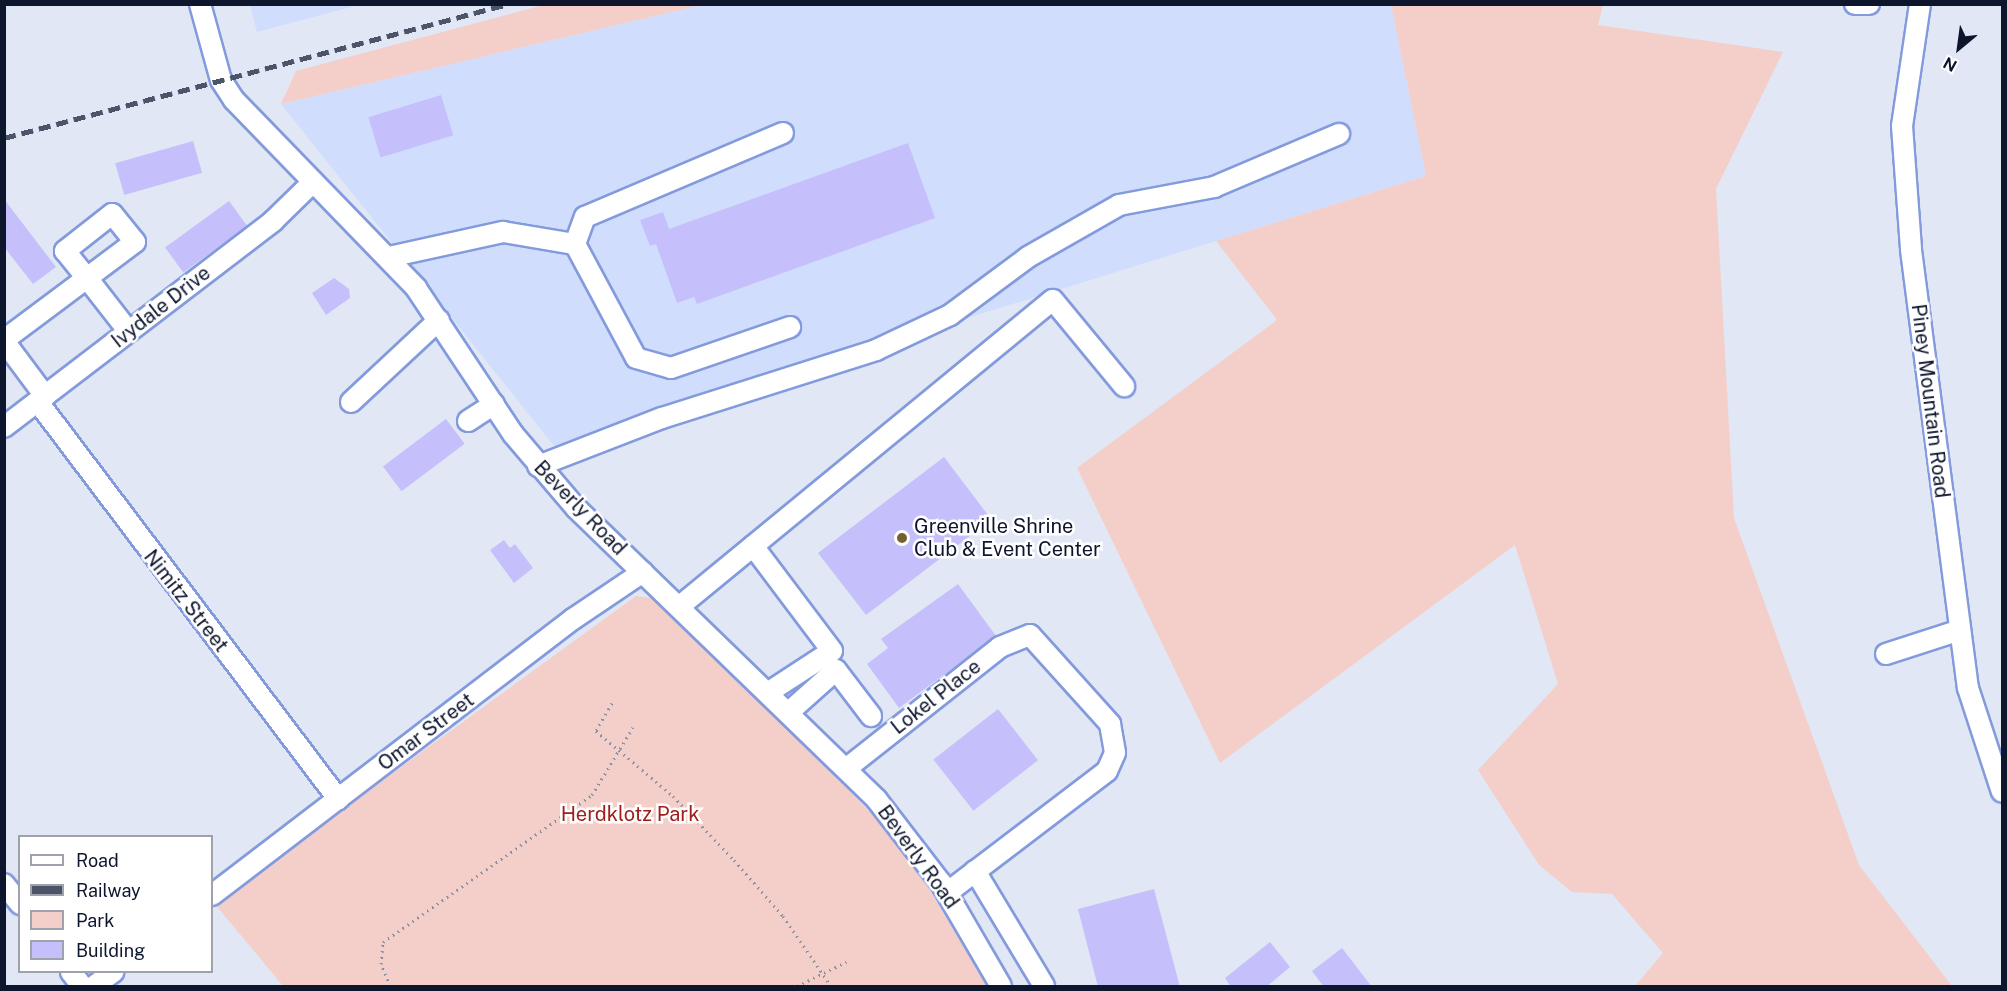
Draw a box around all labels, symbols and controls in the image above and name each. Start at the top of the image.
north arrow [1929,18,1989,78]
text: N [1940,53,1960,76]
street label: Ivydale Drive [107,261,215,353]
street label: Piney Mountain Road [1906,303,1954,499]
street label: Beverly Road [529,456,631,560]
place label: Greenville Shrine Club & Event Center [914,514,1101,561]
marker: Greenville Shrine Club & Event Center [895,531,909,545]
street label: Nimitz Street [139,545,233,657]
street label: Lokel Place [886,654,986,740]
street label: Omar Street [373,688,479,776]
street label: Beverly Road [872,801,964,913]
park label: Herdklotz Park [561,802,699,826]
legend [18,835,213,973]
text: Road [76,850,119,871]
text: Railway [76,880,141,901]
text: Park [76,910,114,931]
text: Building [76,940,145,961]

